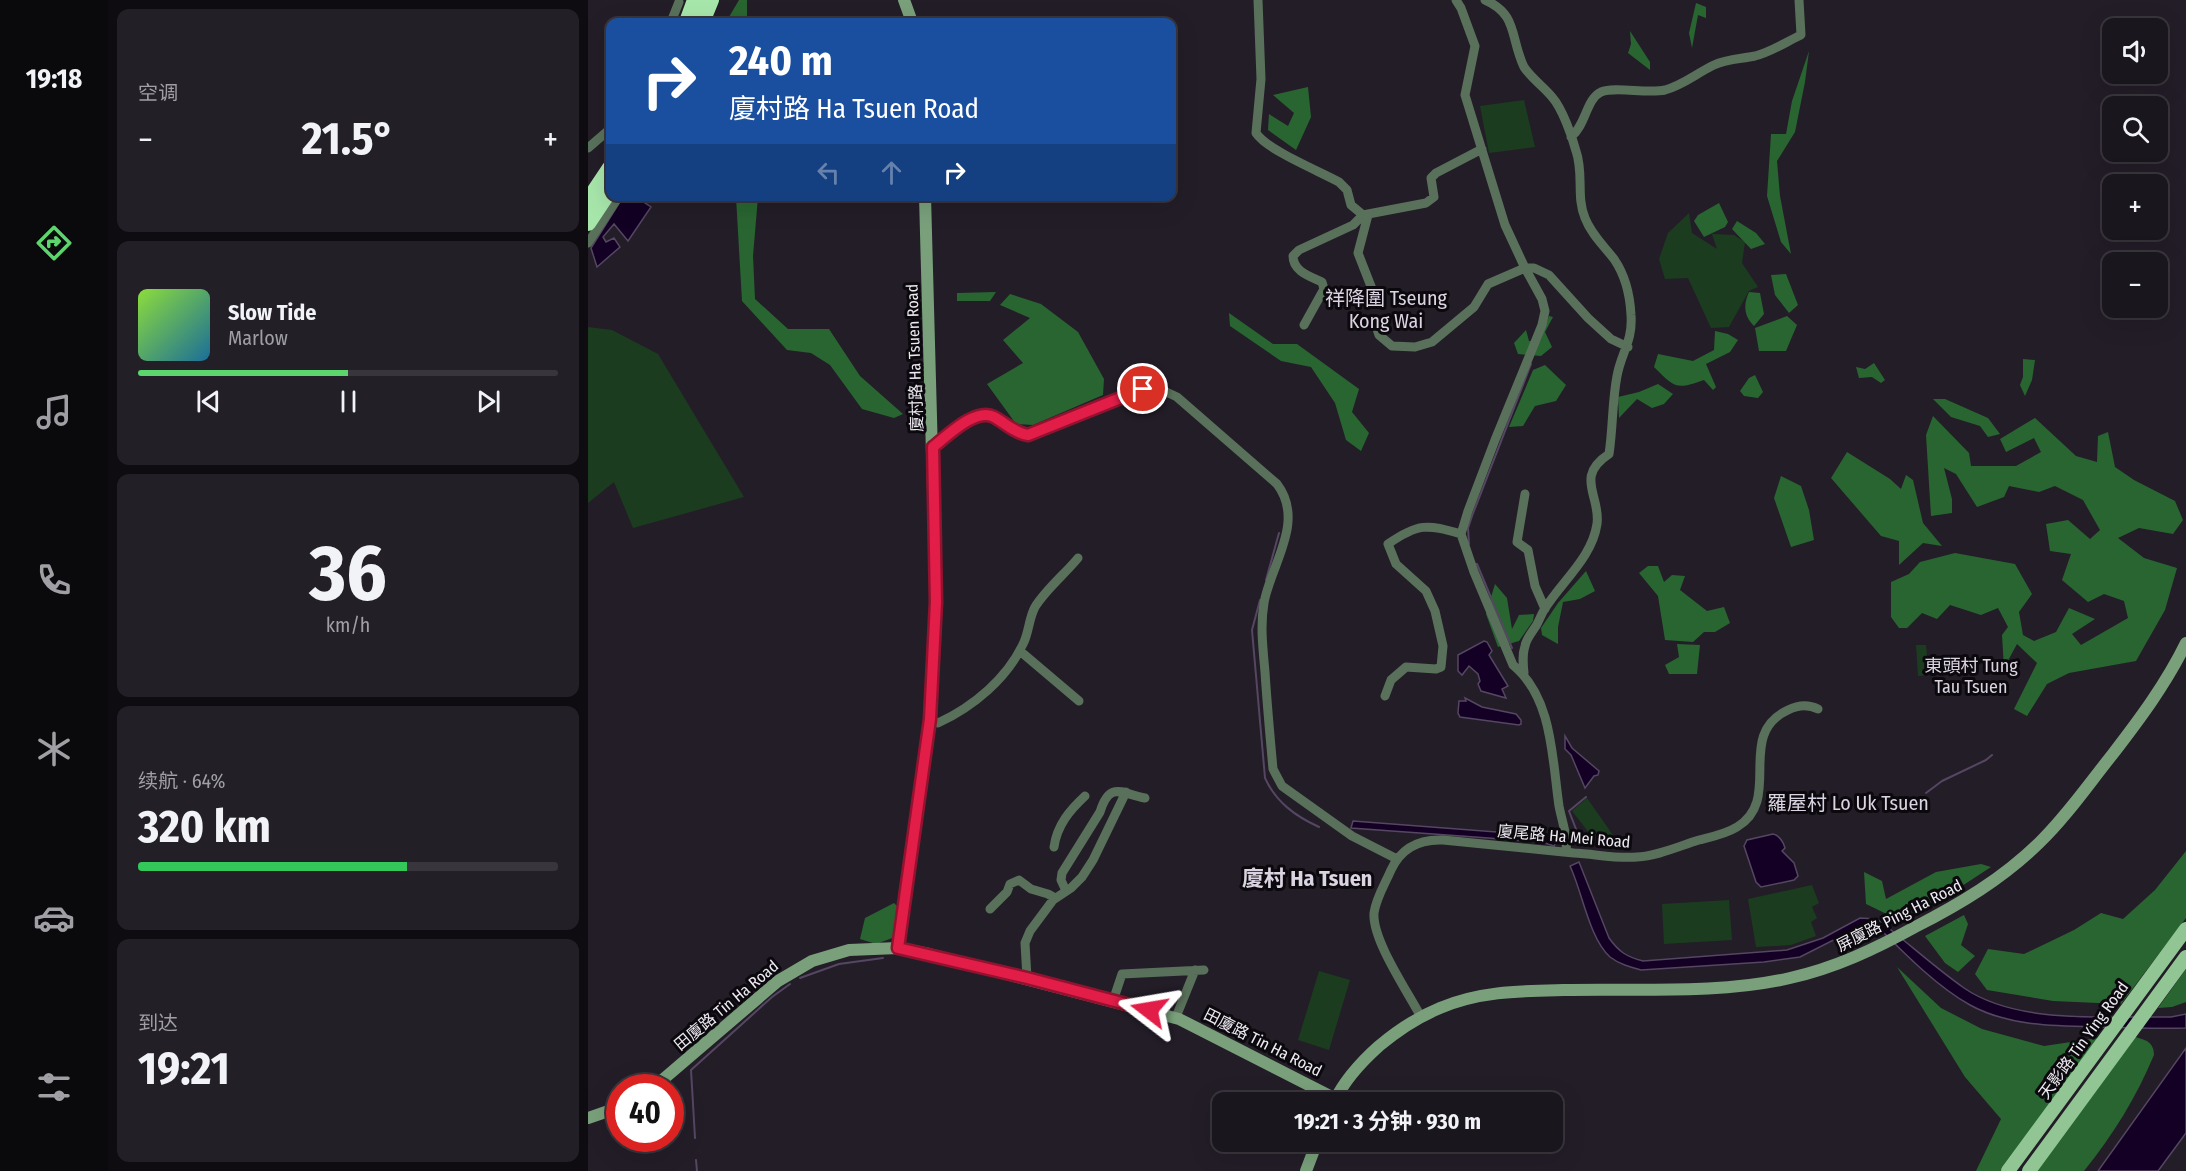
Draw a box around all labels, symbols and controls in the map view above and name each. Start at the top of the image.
map controls [2102,18,2168,318]
button: sound [2102,18,2168,84]
text: 240 m [729,36,833,86]
icon: right [630,42,708,120]
text: 19:18 [26,63,82,95]
text: 空调 [138,81,178,105]
text: 廈村路 Ha Tsuen Road [729,93,979,125]
button: search [2102,96,2168,162]
text: 21.5° [302,112,394,166]
text: − [138,120,153,160]
text: + [543,120,558,160]
icon: left [812,156,845,189]
icon: ahead [875,156,908,189]
icon: right [938,156,971,189]
button: + [2102,174,2168,240]
icon: directions [33,222,75,264]
button: − [2102,252,2168,318]
street label: 廈村路 Ha Tsuen Road [902,284,927,432]
district label: 祥降圍 Tseung Kong Wai [1325,286,1447,333]
text: Slow Tide [228,299,316,326]
text: Marlow [228,326,288,350]
pin [1117,363,1168,414]
icon: arrive [1126,372,1159,405]
icon: previous [192,385,225,418]
icon: pause [332,385,365,418]
icon: next [472,385,505,418]
icon: music [33,391,75,433]
text: 36 [309,527,387,621]
icon: phone [33,559,75,601]
text: km/h [326,613,370,637]
district label: 東頭村 Tung Tau Tsuen [1924,655,2018,698]
icon: climate [33,728,75,770]
text: 续航 · 64% [138,769,225,793]
district label: 羅屋村 Lo Uk Tsuen [1767,791,1929,815]
text: 320 km [138,800,271,854]
street label: 廈尾路 Ha Mei Road [1497,821,1631,852]
district label: 廈村 Ha Tsuen [1242,865,1372,892]
street label: 屏廈路 Ping Ha Road [1833,876,1965,955]
icon: car [33,897,75,939]
street label: 田廈路 Tin Ha Road [670,956,782,1054]
position arrow [1117,978,1181,1042]
street label: 天影路 Tin Ying Road [2034,978,2132,1103]
street label: 田廈路 Tin Ha Road [1201,1005,1325,1080]
text: 到达 [138,1011,178,1035]
text: 19:21 [138,1042,230,1096]
icon: filters [33,1066,75,1108]
speed limit sign: 40 [606,1074,684,1152]
text: 19:21 · 3 分钟 · 930 m [1294,1108,1481,1135]

